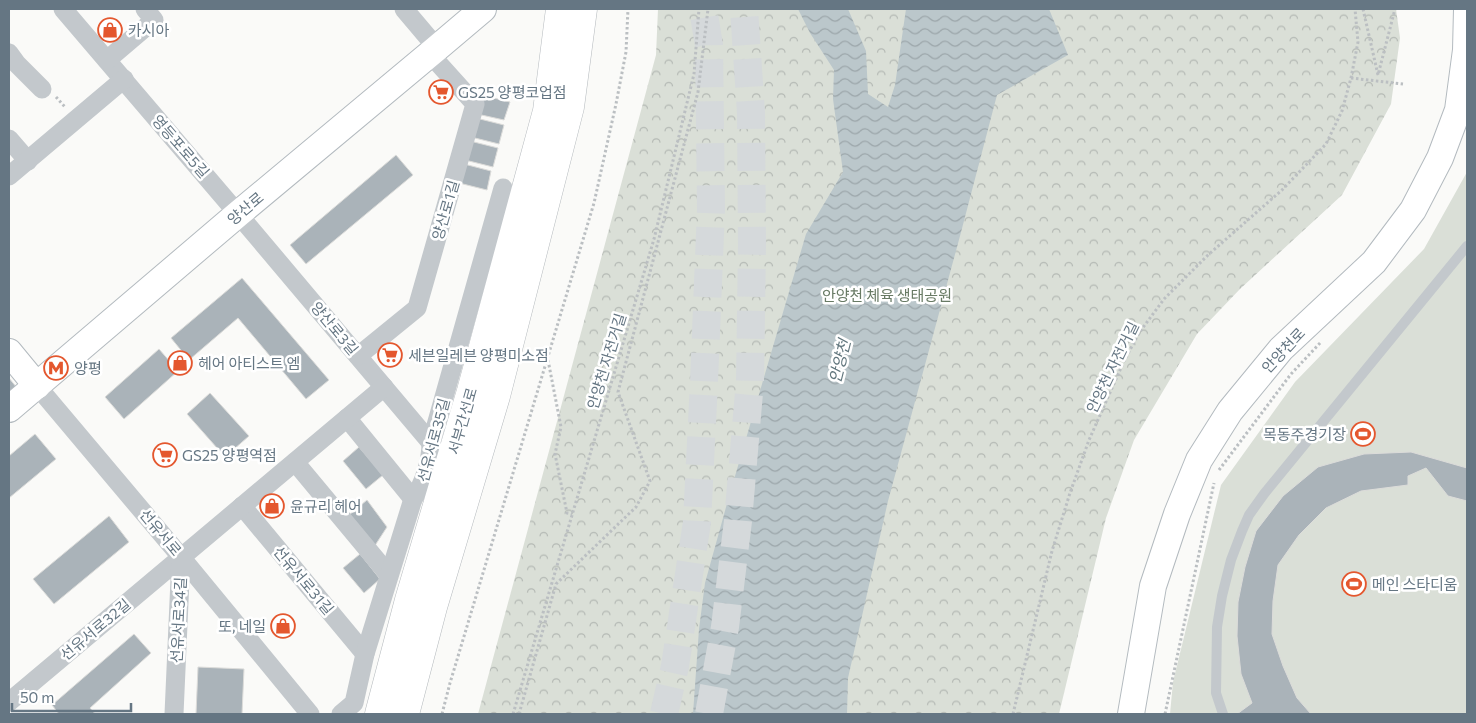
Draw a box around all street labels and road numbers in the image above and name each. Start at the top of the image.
street label: 영등포로5길 [149,111,213,181]
street label: 양산로1길 [428,178,462,242]
street label: 양산로 [223,188,267,228]
street label: 양산로3길 [308,298,362,358]
street label: 안양천 자전거길 [583,311,629,411]
street label: 안양천 자전거길 [1082,318,1142,416]
street label: 안양천로 [1258,324,1308,376]
street label: 서부간선로 [444,385,480,457]
street label: 선유서로35길 [413,396,453,484]
street label: 선유서로 [136,505,186,559]
street label: 선유서로31길 [270,542,338,618]
street label: 선유서로34길 [167,576,189,664]
street label: 선유서로32길 [56,595,134,663]

